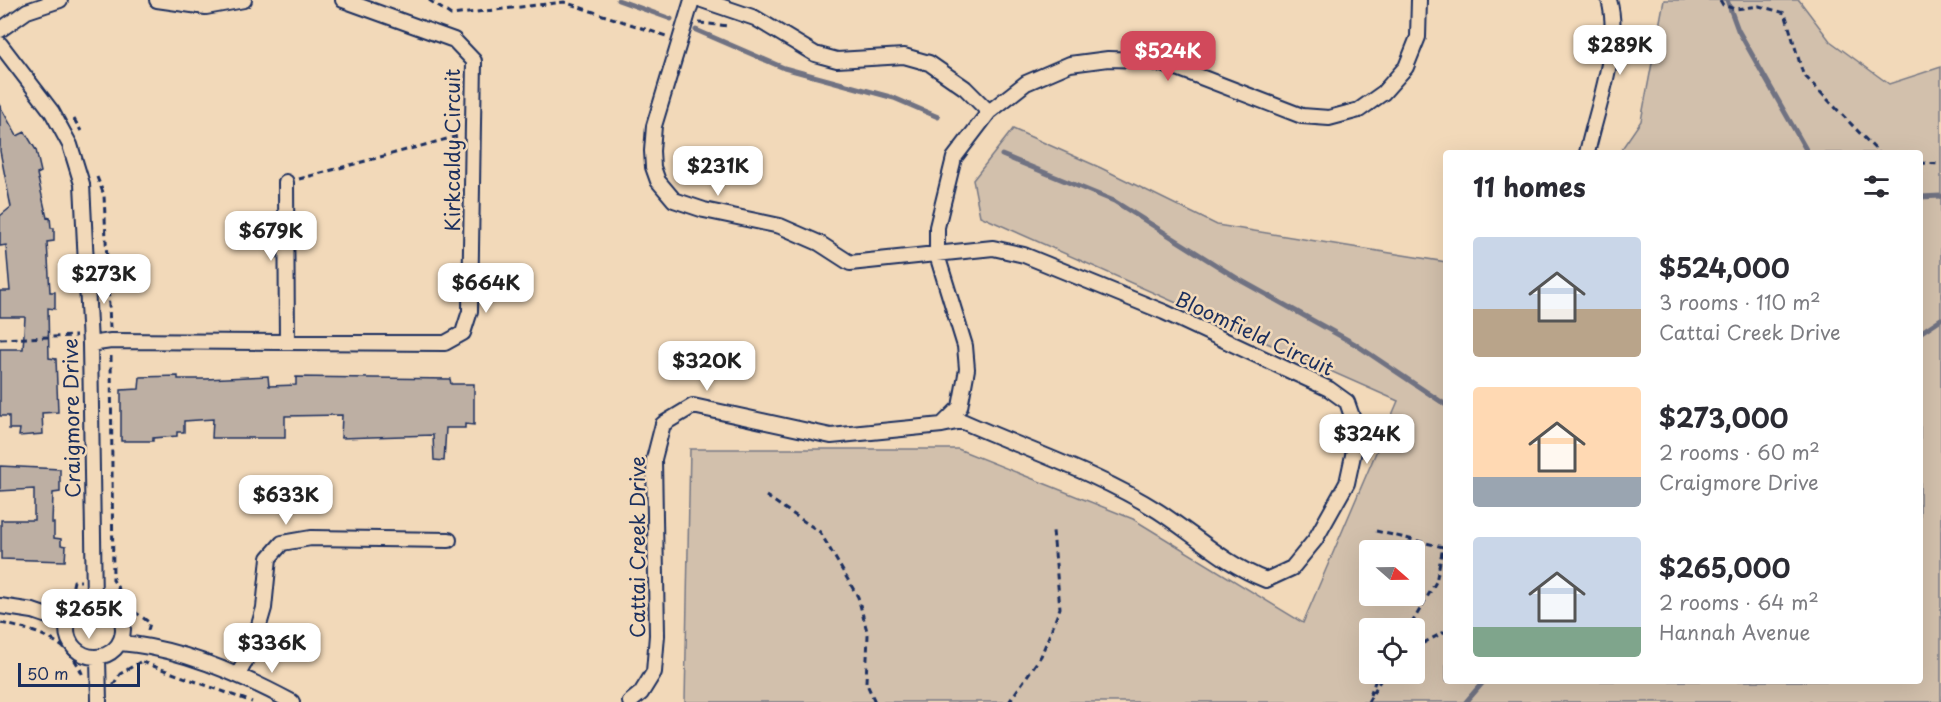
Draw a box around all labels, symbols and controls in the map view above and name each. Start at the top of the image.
pin: $289K [1578,25,1662,76]
text: $289K [1587,29,1653,59]
pin: $524K [1126,31,1210,82]
text: $524K [1135,35,1201,65]
street label: Kirkcaldy Circuit [437,68,467,232]
pin: $231K [676,146,760,197]
text: $231K [687,150,749,180]
text: 11 homes [1473,167,1586,206]
icon: filters [1860,170,1893,203]
pin: $679K [229,211,313,262]
text: $679K [239,215,303,245]
text: $524,000 [1659,248,1790,287]
pin: $273K [62,254,146,305]
text: $273K [72,258,136,288]
icon: home [1521,261,1593,333]
pin: $664K [444,263,528,314]
text: $664K [452,267,520,297]
street label: Bloomfield Circuit [1171,283,1339,383]
text: 3 rooms · 110 m² [1659,287,1821,317]
text: Cattai Creek Drive [1659,317,1841,347]
street label: Craigmore Drive [55,338,87,498]
pin: $320K [665,341,749,392]
text: $320K [672,345,742,375]
text: $273,000 [1659,398,1789,437]
icon: home [1521,411,1593,483]
pin: $324K [1325,414,1409,465]
text: $324K [1333,418,1401,448]
text: 2 rooms · 60 m² [1659,437,1820,467]
street label: Cattai Creek Drive [622,456,652,638]
text: Craigmore Drive [1659,467,1819,497]
pin: $633K [244,475,328,526]
text: $633K [253,479,319,509]
north arrow [1359,540,1425,606]
map controls [1359,540,1425,684]
text: $265,000 [1659,548,1790,587]
icon: home [1521,561,1593,633]
text: 2 rooms · 64 m² [1659,587,1819,617]
pin: $265K [47,589,131,640]
text: $265K [55,593,123,623]
text: Hannah Avenue [1659,617,1810,647]
button: locate [1359,618,1425,684]
pin: $336K [230,623,314,674]
text: $336K [238,627,306,657]
scale bar [18,660,140,688]
text: 50 m [27,661,68,685]

